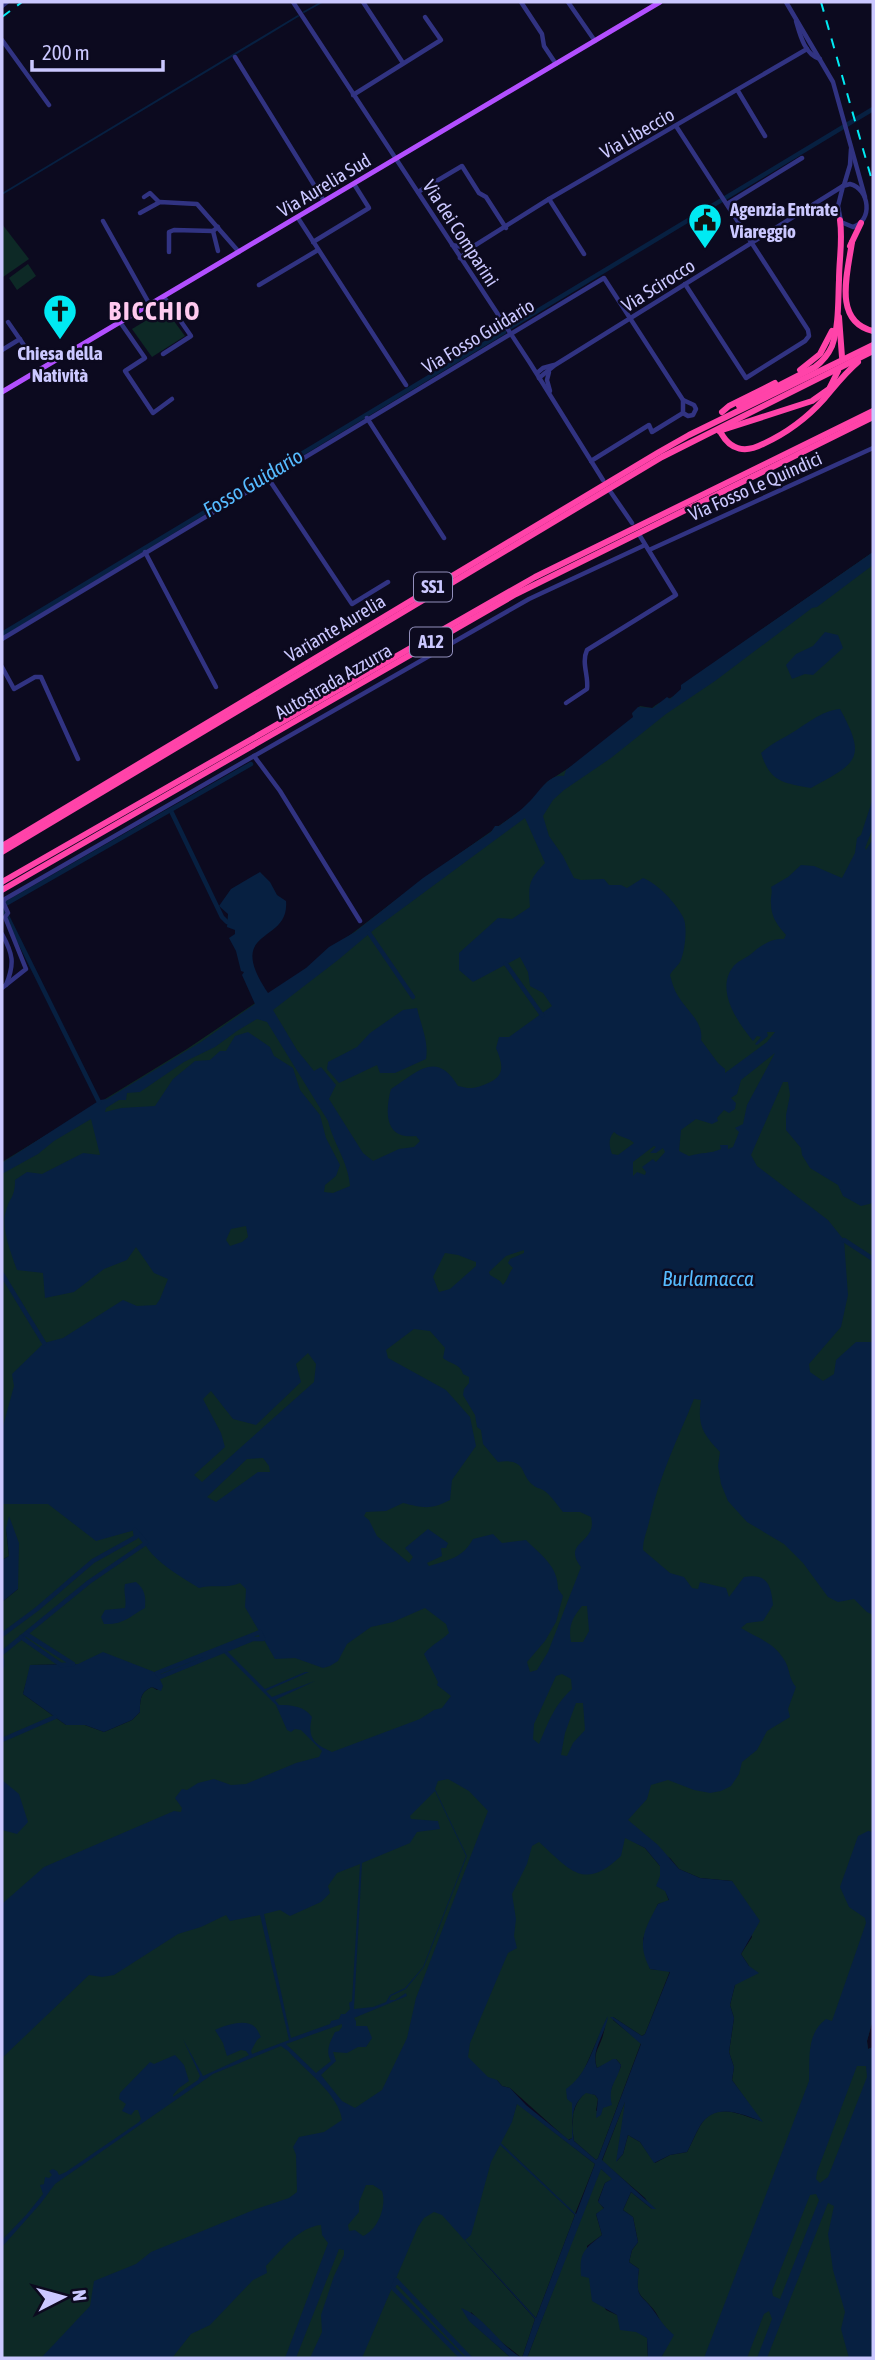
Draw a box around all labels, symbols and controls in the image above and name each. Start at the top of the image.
scale bar [32,28,163,72]
text: 200 m [42,40,90,64]
street label: Via Libeccio [596,103,678,163]
street label: Via Aurelia Sud [273,149,375,221]
street label: Via dei Comparini [418,176,504,290]
place label: Agenzia Entrate Viareggio [729,198,839,242]
public building icon: Agenzia Entrate Viareggio [686,201,724,250]
street label: Via Scirocco [617,254,699,316]
church icon: Chiesa della Natività [41,292,79,341]
street label: Via Fosso Guidario [418,294,538,378]
district label: BICCHIO [109,296,201,326]
place label: Chiesa della Natività [17,342,103,386]
water label: Fosso Guidario [198,443,307,521]
street label: Via Fosso Le Quindici [685,447,825,525]
road number: SS1 [414,572,452,602]
street label: Variante Aurelia [281,589,389,667]
road number: A12 [410,628,452,656]
street label: Autostrada Azzurra [271,639,395,723]
water label: Burlamacca [662,1266,754,1290]
north arrow [28,2262,98,2332]
text: N [68,2288,91,2302]

